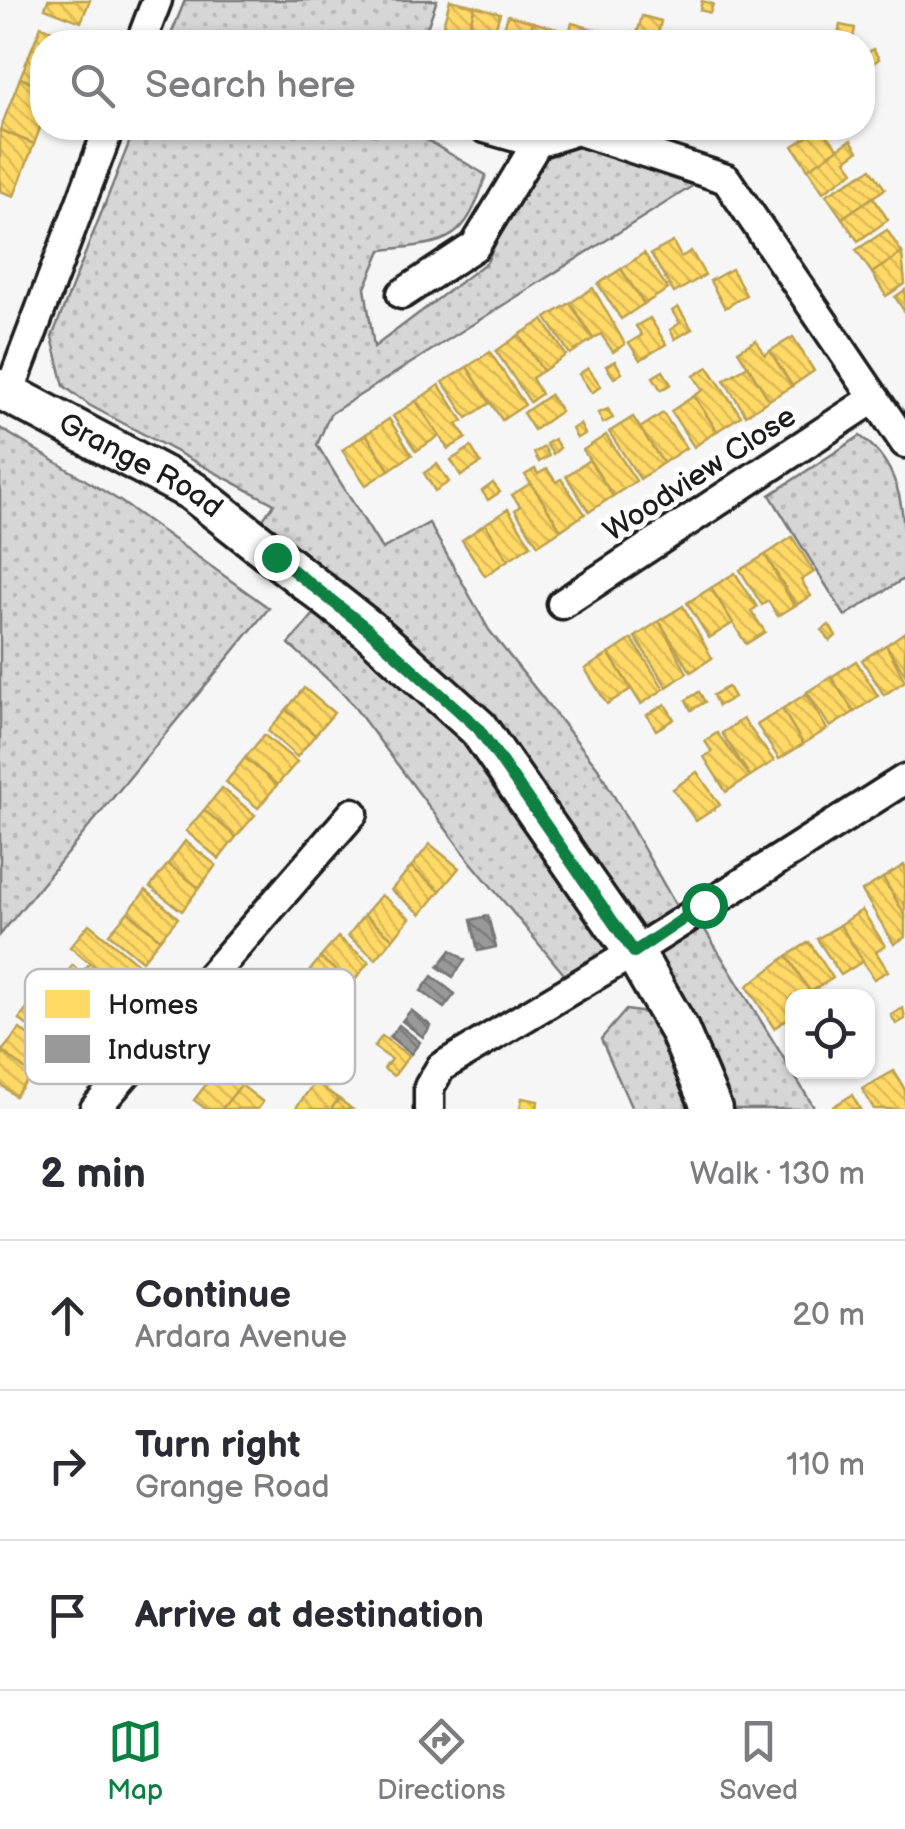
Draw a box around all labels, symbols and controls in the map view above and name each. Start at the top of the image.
search box [30,30,875,140]
icon: search [65,58,120,113]
text: Search here [145,63,356,108]
street label: Woodview Close [597,398,803,550]
street label: Grange Road [52,405,230,526]
route end [254,535,300,581]
route start [682,883,728,929]
legend [25,969,355,1084]
text: Homes [108,989,198,1022]
map controls [785,989,875,1079]
button: locate [785,989,875,1079]
text: Industry [108,1034,211,1067]
text: 2 min [40,1149,146,1200]
text: Walk · 130 m [690,1155,865,1194]
text: Continue [135,1273,291,1318]
icon: ahead [40,1288,95,1343]
text: 20 m [792,1296,865,1335]
text: Ardara Avenue [135,1318,347,1357]
text: Turn right [135,1423,300,1468]
icon: right [40,1438,95,1493]
text: 110 m [786,1446,865,1485]
text: Grange Road [135,1468,330,1507]
icon: arrive [40,1588,95,1643]
text: Arrive at destination [135,1593,484,1638]
tab: Map [107,1714,163,1807]
tab: Directions [377,1714,506,1807]
tab: Saved [720,1714,798,1807]

